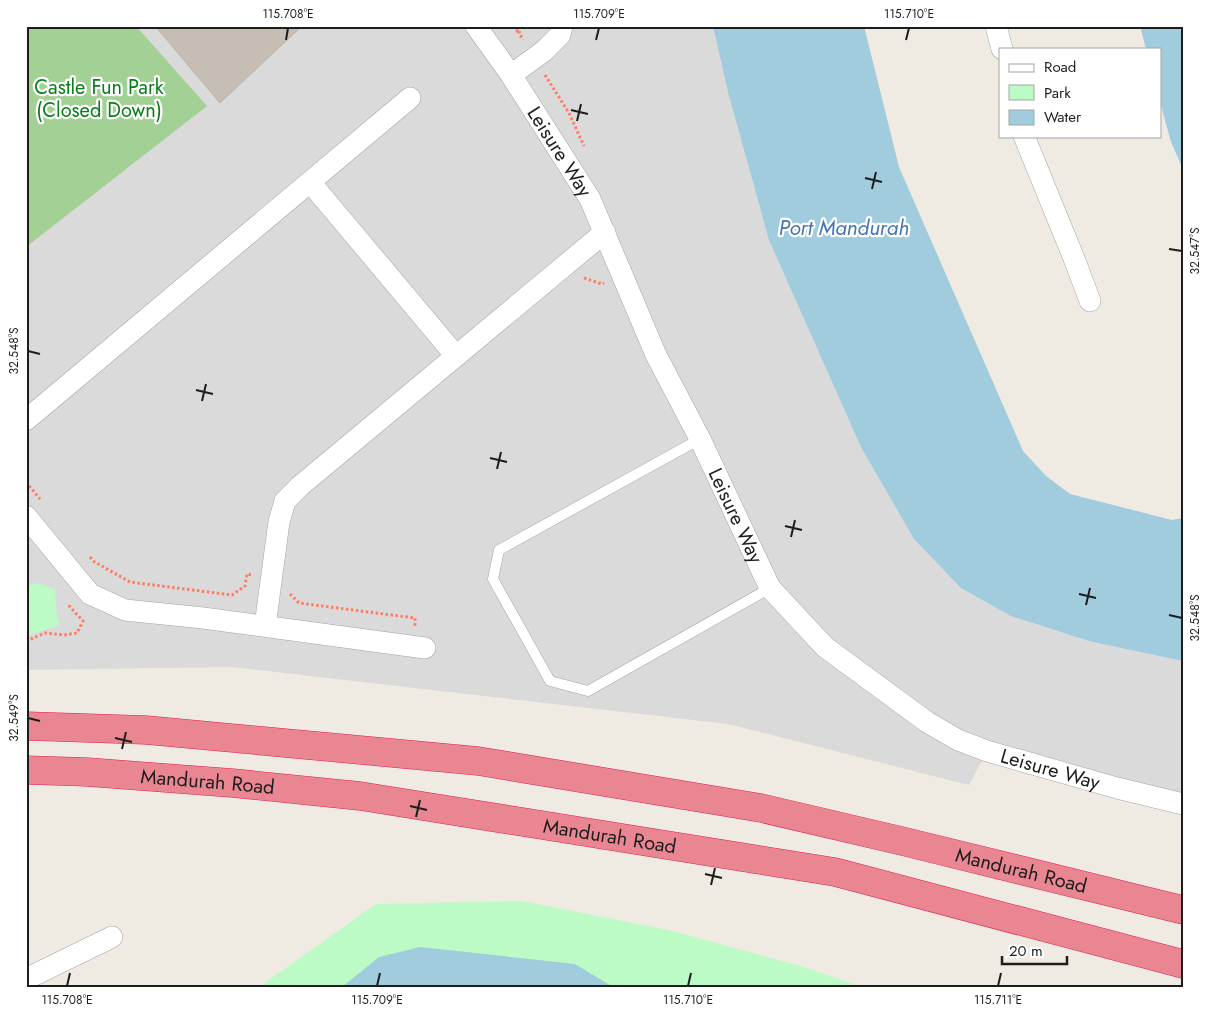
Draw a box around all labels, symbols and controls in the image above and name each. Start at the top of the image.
text: 115.708°E [262,5,314,23]
text: 115.709°E [573,5,625,23]
text: 115.710°E [884,5,934,23]
legend [999,48,1162,138]
text: Road [1044,56,1076,78]
park label: Castle Fun Park (Closed Down) [34,73,164,125]
text: Park [1044,82,1071,104]
street label: Leisure Way [520,101,600,203]
text: Water [1044,106,1082,128]
water label: Port Mandurah [779,213,909,243]
text: 32.547°S [1186,227,1204,274]
text: 32.548°S [5,327,23,375]
street label: Leisure Way [701,463,771,568]
text: 32.548°S [1186,594,1204,642]
text: 32.549°S [5,694,23,742]
street label: Leisure Way [997,741,1104,797]
street label: Mandurah Road [140,762,276,802]
street label: Mandurah Road [541,811,678,861]
street label: Mandurah Road [953,840,1090,900]
scale bar [1002,933,1066,965]
text: 20 m [1009,940,1043,962]
text: 115.708°E [41,991,93,1009]
text: 115.709°E [351,991,403,1009]
text: 115.710°E [663,991,713,1009]
text: 115.711°E [974,991,1022,1009]

